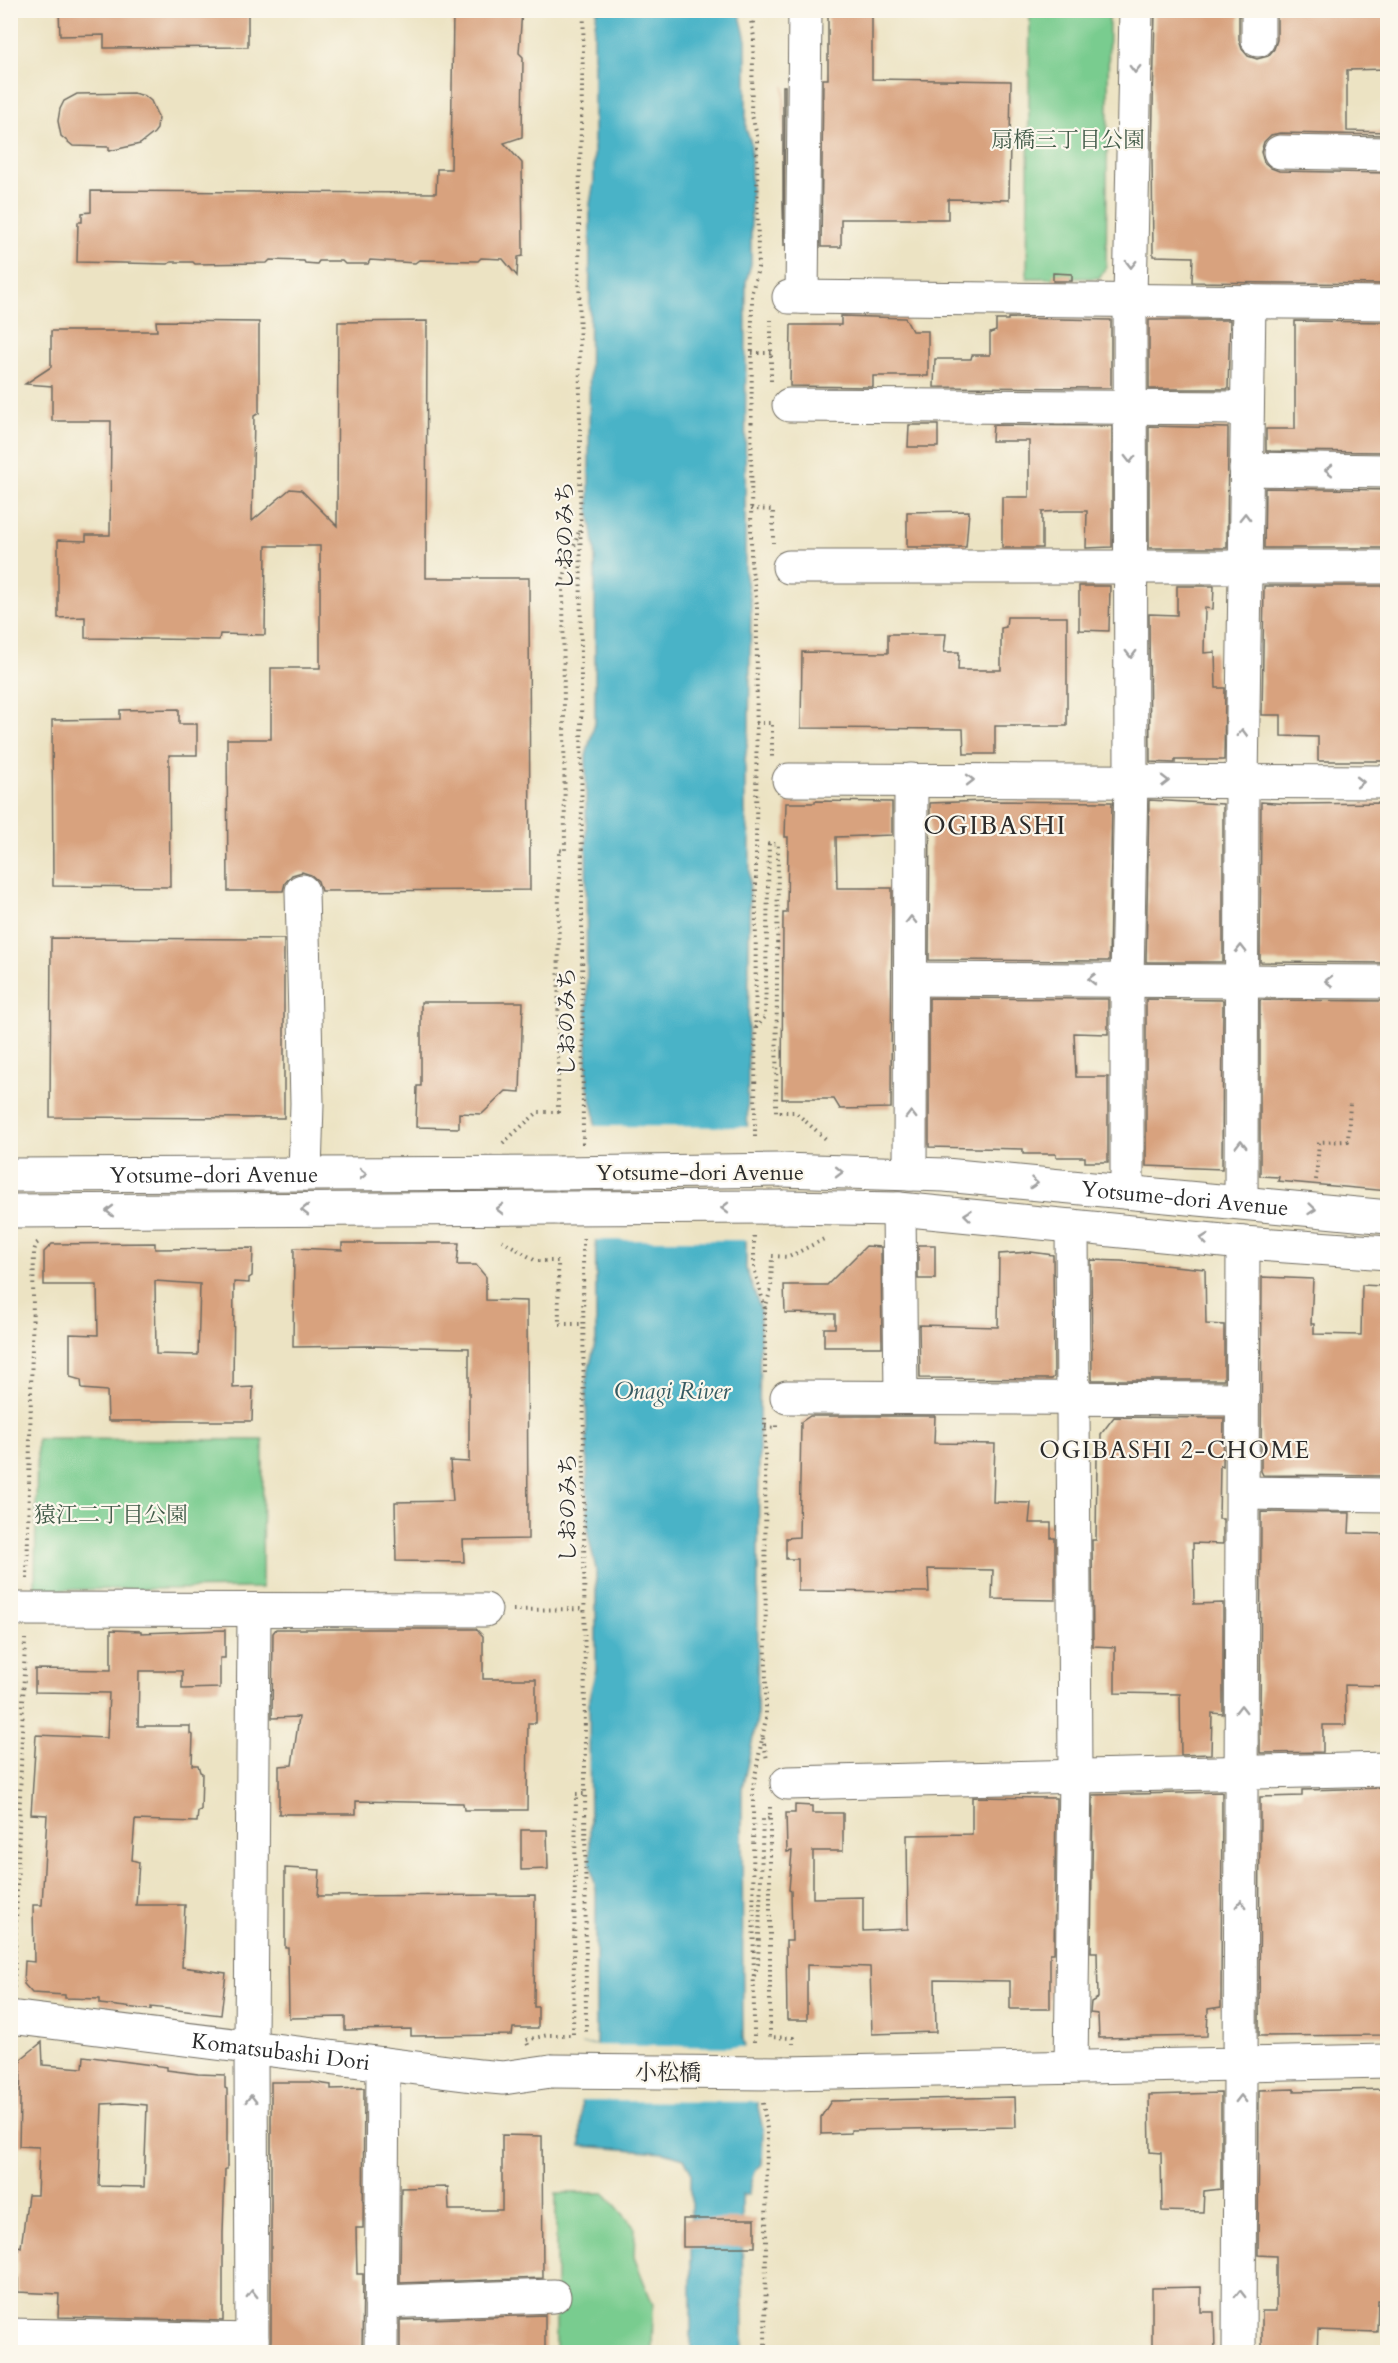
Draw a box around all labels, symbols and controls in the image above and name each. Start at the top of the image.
one-way arrow [1129,64,1141,73]
park label: 扇橋三丁目公園 [991,125,1145,155]
one-way arrow [1125,259,1137,268]
one-way arrow [1124,454,1136,463]
one-way arrow [1325,464,1334,477]
street label: しおのみち [550,481,580,591]
one-way arrow [1239,512,1251,521]
one-way arrow [1125,649,1137,658]
one-way arrow [1236,728,1248,737]
one-way arrow [965,774,974,786]
one-way arrow [1160,775,1169,787]
one-way arrow [1355,776,1364,788]
district label: OGIBASHI [923,808,1067,843]
one-way arrow [905,916,917,925]
one-way arrow [1235,944,1247,953]
street label: しおのみち [552,967,582,1077]
one-way arrow [1088,973,1097,985]
one-way arrow [1325,975,1334,987]
one-way arrow [905,1111,917,1120]
one-way arrow [1235,1139,1247,1148]
street label: Yotsume-dori Avenue [596,1158,804,1188]
street label: Yotsume-dori Avenue [110,1160,318,1191]
one-way arrow [835,1165,844,1178]
one-way arrow [358,1168,367,1180]
street label: Yotsume-dori Avenue [1080,1174,1290,1223]
one-way arrow [1029,1176,1038,1189]
one-way arrow [721,1202,730,1214]
one-way arrow [496,1203,505,1215]
one-way arrow [1307,1203,1316,1215]
one-way arrow [301,1204,310,1216]
one-way arrow [106,1205,115,1217]
one-way arrow [963,1209,972,1222]
one-way arrow [1199,1233,1208,1246]
water label: Onagi River [614,1375,732,1408]
district label: OGIBASHI 2-CHOME [1039,1434,1311,1467]
street label: しおのみち [553,1453,583,1563]
park label: 猿江二丁目公園 [34,1500,188,1530]
one-way arrow [1235,1705,1247,1714]
one-way arrow [1235,1900,1247,1909]
street label: Komatsubashi Dori [190,2026,372,2078]
street label: 小松橋 [635,2058,701,2088]
one-way arrow [245,2095,257,2104]
one-way arrow [1235,2095,1247,2104]
one-way arrow [246,2290,258,2299]
one-way arrow [1234,2290,1246,2299]

